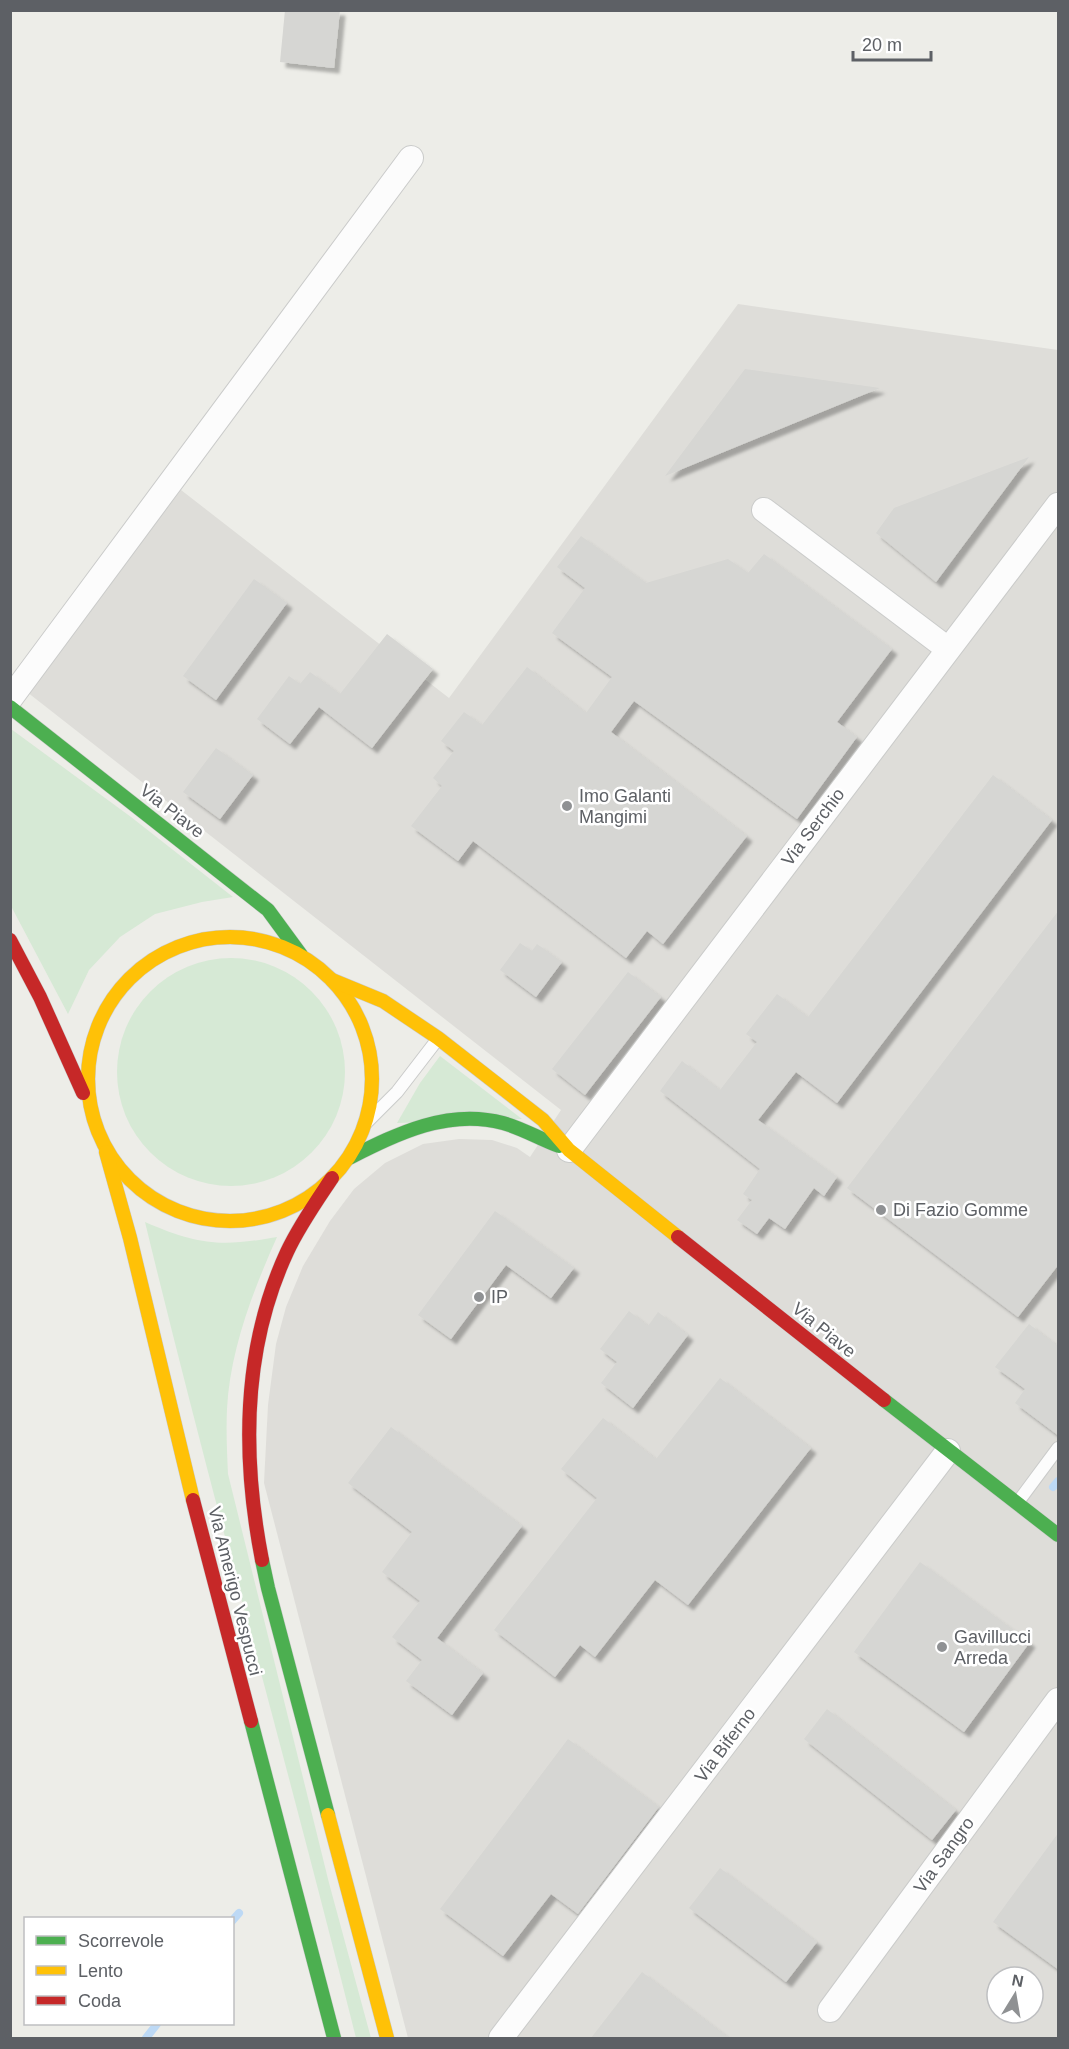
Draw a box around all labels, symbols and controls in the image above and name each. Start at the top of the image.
scale bar [853,24,931,62]
text: 20 m [862,35,902,55]
street label: Via Piave [136,780,208,842]
street label: Via Serchio [777,784,849,870]
place label: Imo Galanti Mangimi [579,786,671,827]
marker: Imo Galanti Mangimi [560,799,574,813]
place label: Di Fazio Gomme [893,1200,1028,1220]
marker: Di Fazio Gomme [874,1203,888,1217]
place label: IP [491,1287,508,1307]
marker: IP [472,1290,486,1304]
street label: Via Piave [788,1298,860,1362]
street label: Via Amerigo Vespucci [204,1504,266,1678]
place label: Gavillucci Arreda [954,1627,1031,1668]
marker: Gavillucci Arreda [935,1640,949,1654]
street label: Via Biferno [691,1704,759,1786]
street label: Via Sangro [910,1813,978,1897]
legend [24,1917,234,2025]
text: Scorrevole [78,1931,164,1951]
text: Lento [78,1961,123,1981]
north arrow [985,1965,1045,2025]
text: N [1010,1971,1025,1990]
text: Coda [78,1991,122,2011]

